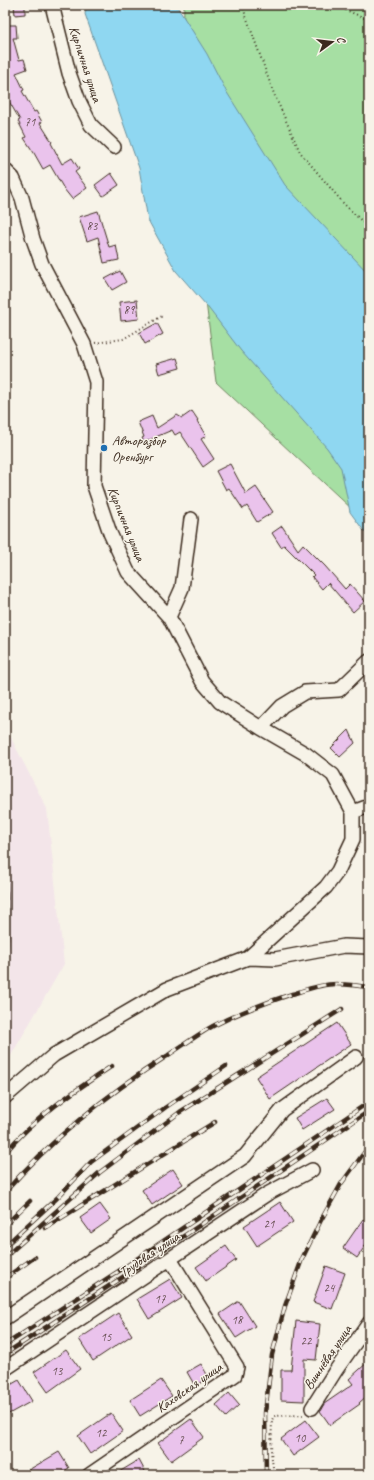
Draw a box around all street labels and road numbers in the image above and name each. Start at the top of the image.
street label: Кирпичная улица [65,24,106,105]
street label: Кирпичная улица [104,484,150,565]
street label: Трудовая улица [116,1228,183,1281]
street label: Вишнёвая улица [300,1321,356,1393]
street label: Каховская улица [153,1358,226,1416]

